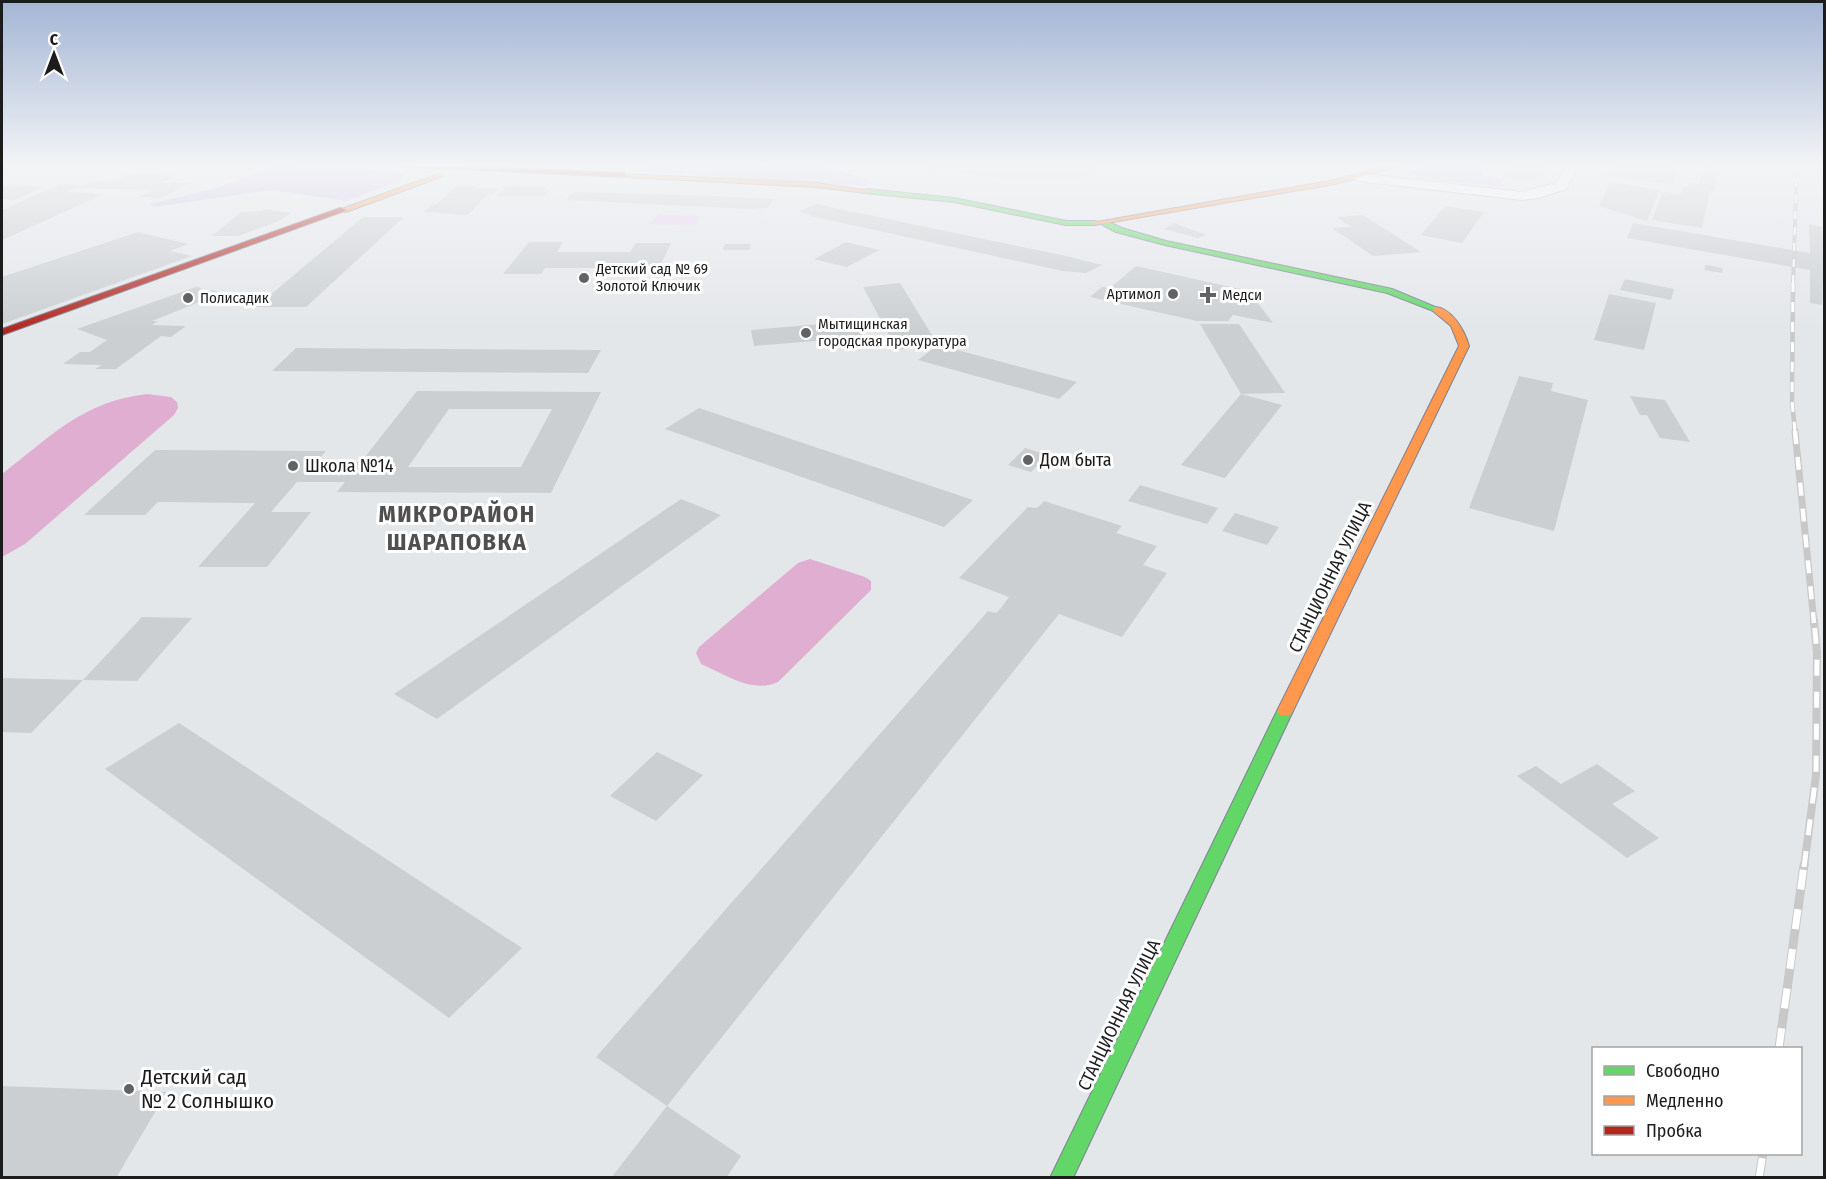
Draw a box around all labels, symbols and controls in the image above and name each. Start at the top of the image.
north arrow [24,24,84,84]
text: С [50,30,59,49]
place label: Детский сад № 69 Золотой Ключик [595,260,708,295]
marker: Детский сад № 69 Золотой Ключик [577,271,591,285]
place label: Артимол [1107,285,1161,303]
marker: Медси [1199,286,1217,304]
place label: Медси [1222,286,1262,304]
marker: Артимол [1166,287,1180,301]
place label: Полисадик [200,289,269,307]
marker: Полисадик [181,291,195,305]
place label: Мытищинская городская прокуратура [818,315,967,350]
marker: Мытищинская городская прокуратура [799,326,813,340]
place label: Дом быта [1039,449,1112,471]
marker: Дом быта [1021,453,1035,467]
place label: Школа №14 [305,455,394,477]
marker: Школа №14 [286,459,300,473]
street label: СТАНЦИОННАЯ УЛИЦА [1284,497,1376,656]
district label: МИКРОРАЙОН ШАРАПОВКА [378,500,536,556]
street label: СТАНЦИОННАЯ УЛИЦА [1073,935,1165,1094]
legend [1592,1047,1802,1155]
text: Свободно [1646,1060,1720,1082]
place label: Детский сад № 2 Солнышко [140,1064,274,1114]
marker: Детский сад № 2 Солнышко [122,1082,136,1096]
text: Медленно [1646,1090,1724,1112]
text: Пробка [1646,1120,1702,1142]

